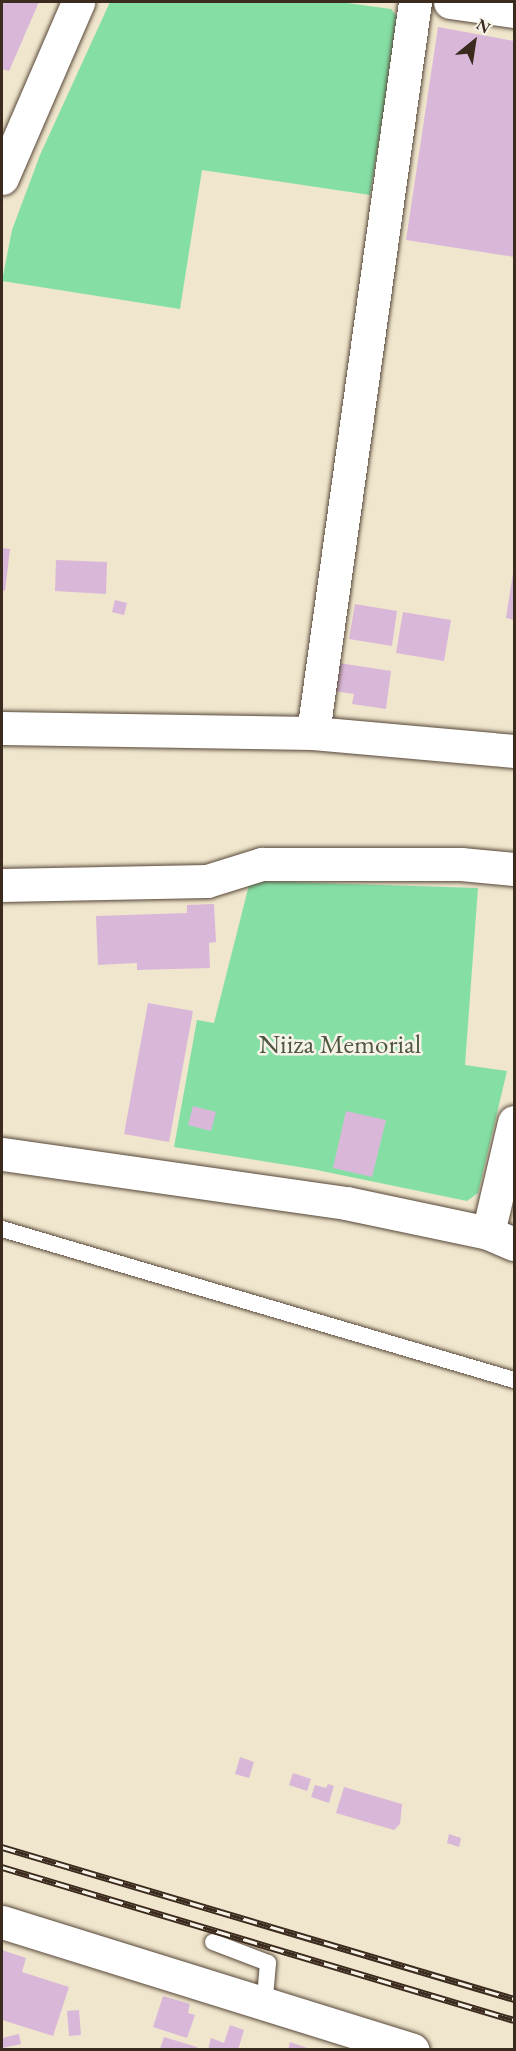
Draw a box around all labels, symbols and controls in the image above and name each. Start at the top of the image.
north arrow [444,12,504,72]
text: N [472,14,494,38]
park label: Niiza Memorial [259,1028,421,1060]

